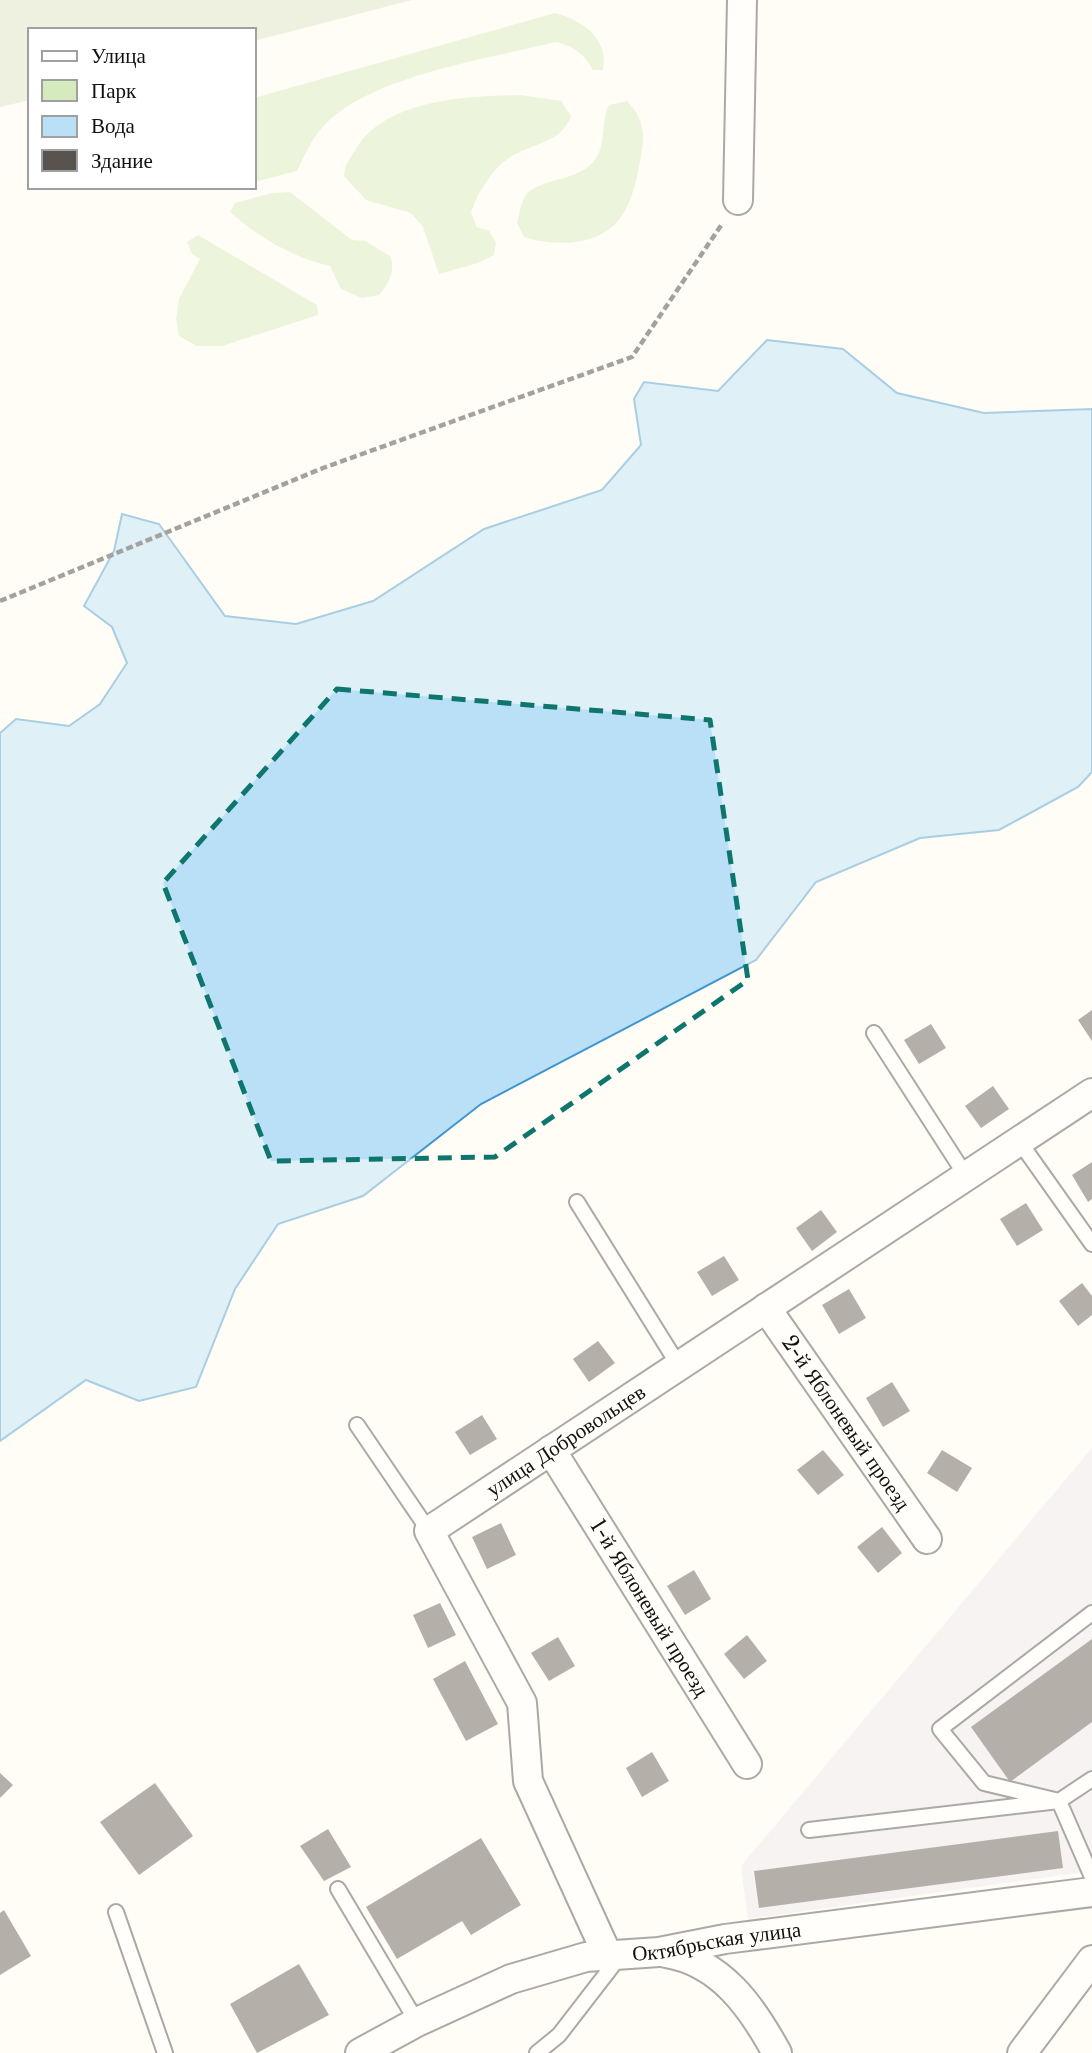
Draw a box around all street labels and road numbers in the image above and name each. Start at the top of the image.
street label: 2-й Яблоневый проезд [776,1330,916,1516]
street label: улица Добровольцев [482,1379,650,1502]
street label: 1-й Яблоневый проезд [584,1514,715,1702]
street label: Октябрьская улица [631,1916,803,1967]

